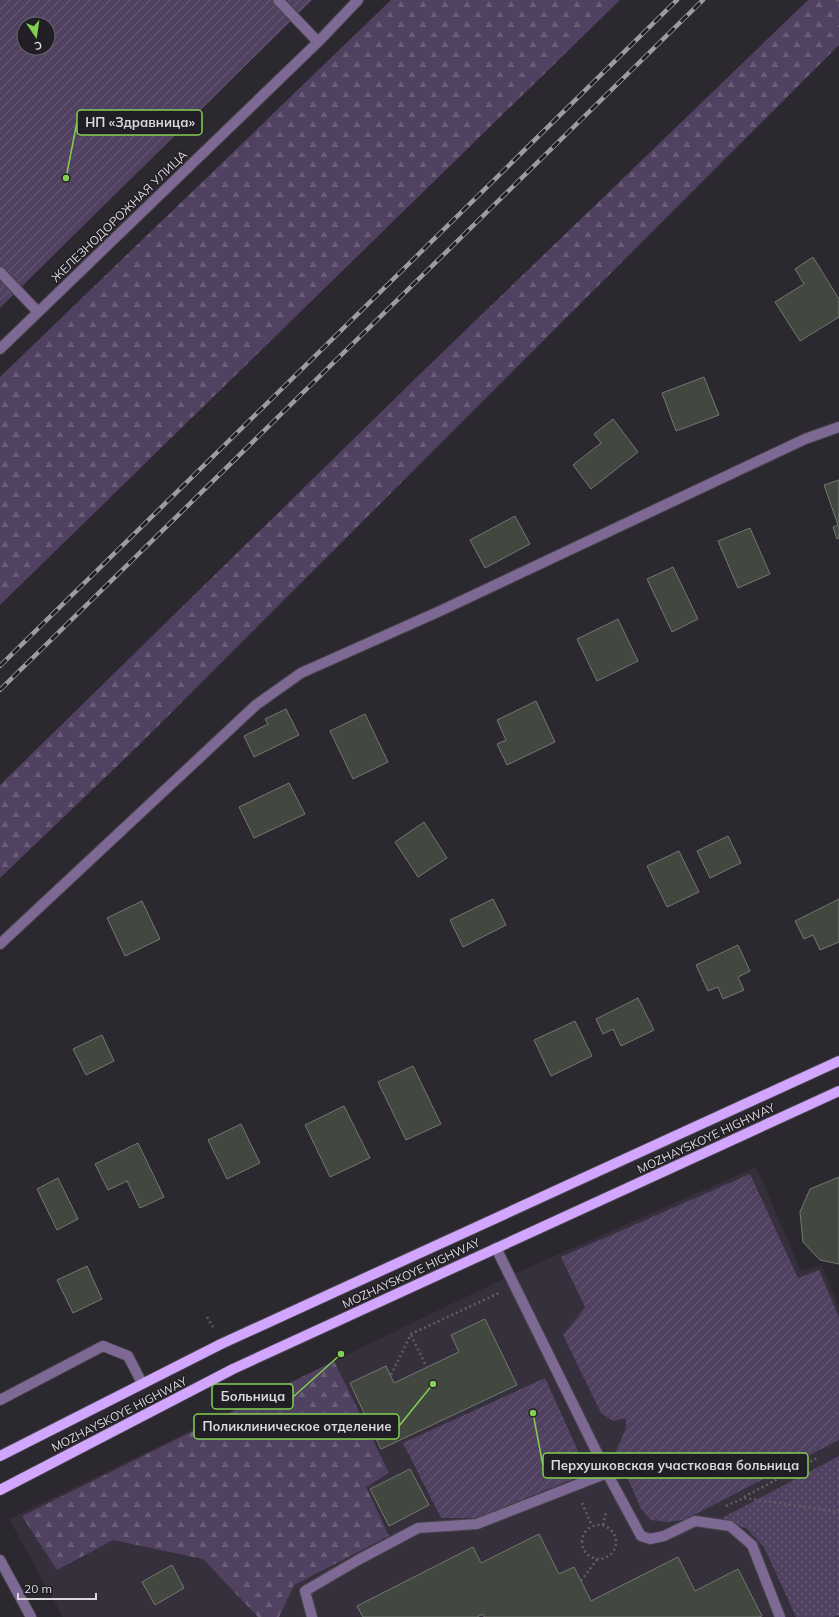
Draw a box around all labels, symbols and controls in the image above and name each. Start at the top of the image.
north arrow [16,16,56,56]
text: С [33,38,44,54]
callout: НП «Здравница» [77,110,202,135]
text: НП «Здравница» [85,114,195,130]
street label: ЖЕЛЕЗНОДОРОЖНАЯ УЛИЦА [48,147,190,285]
street label: MOZHAYSKOYE HIGHWAY [635,1099,778,1177]
street label: MOZHAYSKOYE HIGHWAY [340,1234,483,1312]
street label: MOZHAYSKOYE HIGHWAY [49,1373,190,1455]
callout: Больница [212,1384,293,1409]
text: Больница [221,1388,285,1404]
callout: Поликлиническое отделение [194,1414,399,1439]
text: Поликлиническое отделение [203,1418,391,1434]
callout: Перхушковская участковая больница [543,1453,808,1478]
text: Перхушковская участковая больница [551,1457,799,1474]
scale bar [18,1575,96,1601]
text: 20 m [24,1581,52,1596]

